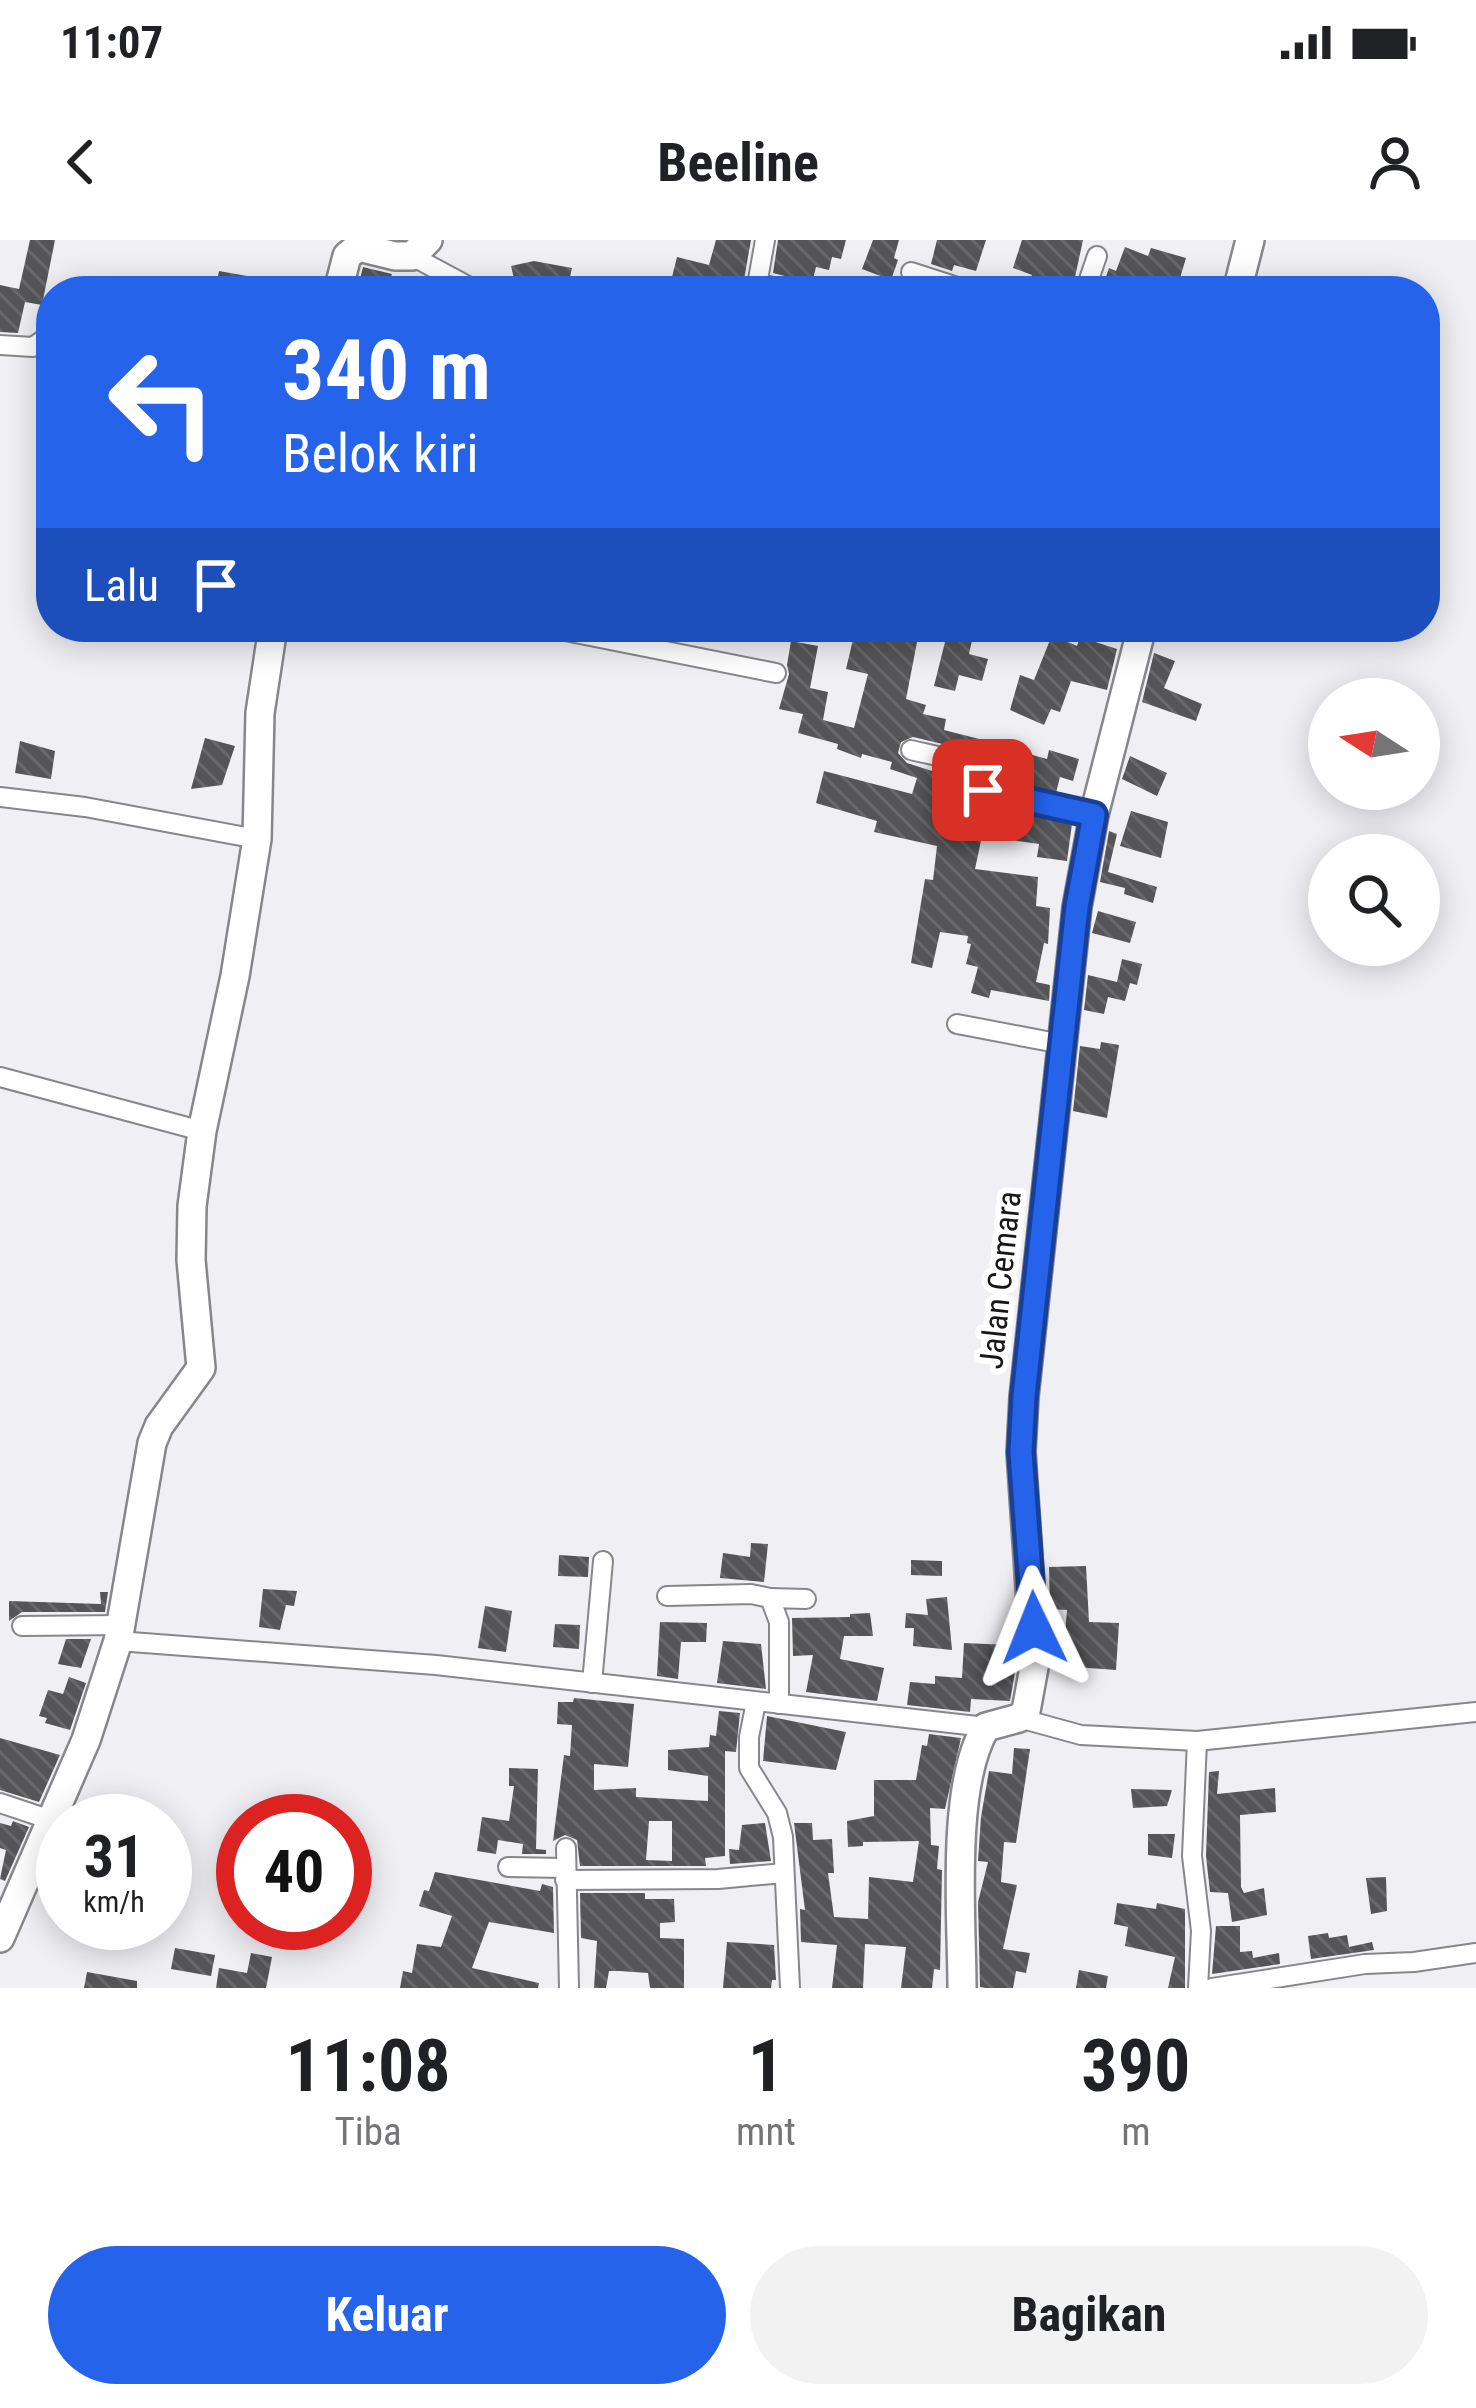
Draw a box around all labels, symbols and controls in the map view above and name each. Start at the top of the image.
text: 11:07 [60,16,163,69]
icon: back [48,129,114,195]
icon: person [1362,129,1428,195]
text: Beeline [657,131,819,194]
text: 340 m [282,321,491,420]
icon: left [84,324,240,480]
text: Belok kiri [282,422,479,485]
icon: arrive [183,552,249,618]
text: Lalu [84,559,159,612]
north arrow [1308,678,1440,810]
map controls [1308,678,1440,966]
pin [932,739,1034,841]
icon: arrive [950,757,1016,823]
button: search [1308,834,1440,966]
street label: Jalan Cemara [971,1189,1029,1371]
position arrow [971,1565,1097,1691]
speed limit sign: 40 [216,1794,372,1950]
text: 31 [84,1821,144,1892]
text: km/h [83,1884,145,1919]
text: 11:08 [285,2024,451,2109]
text: 1 [748,2024,784,2109]
text: 390 [1081,2024,1191,2109]
text: Tiba [334,2109,402,2155]
text: mnt [736,2109,796,2155]
text: m [1121,2109,1151,2155]
button: Keluar [48,2246,726,2384]
button: Bagikan [750,2246,1428,2384]

